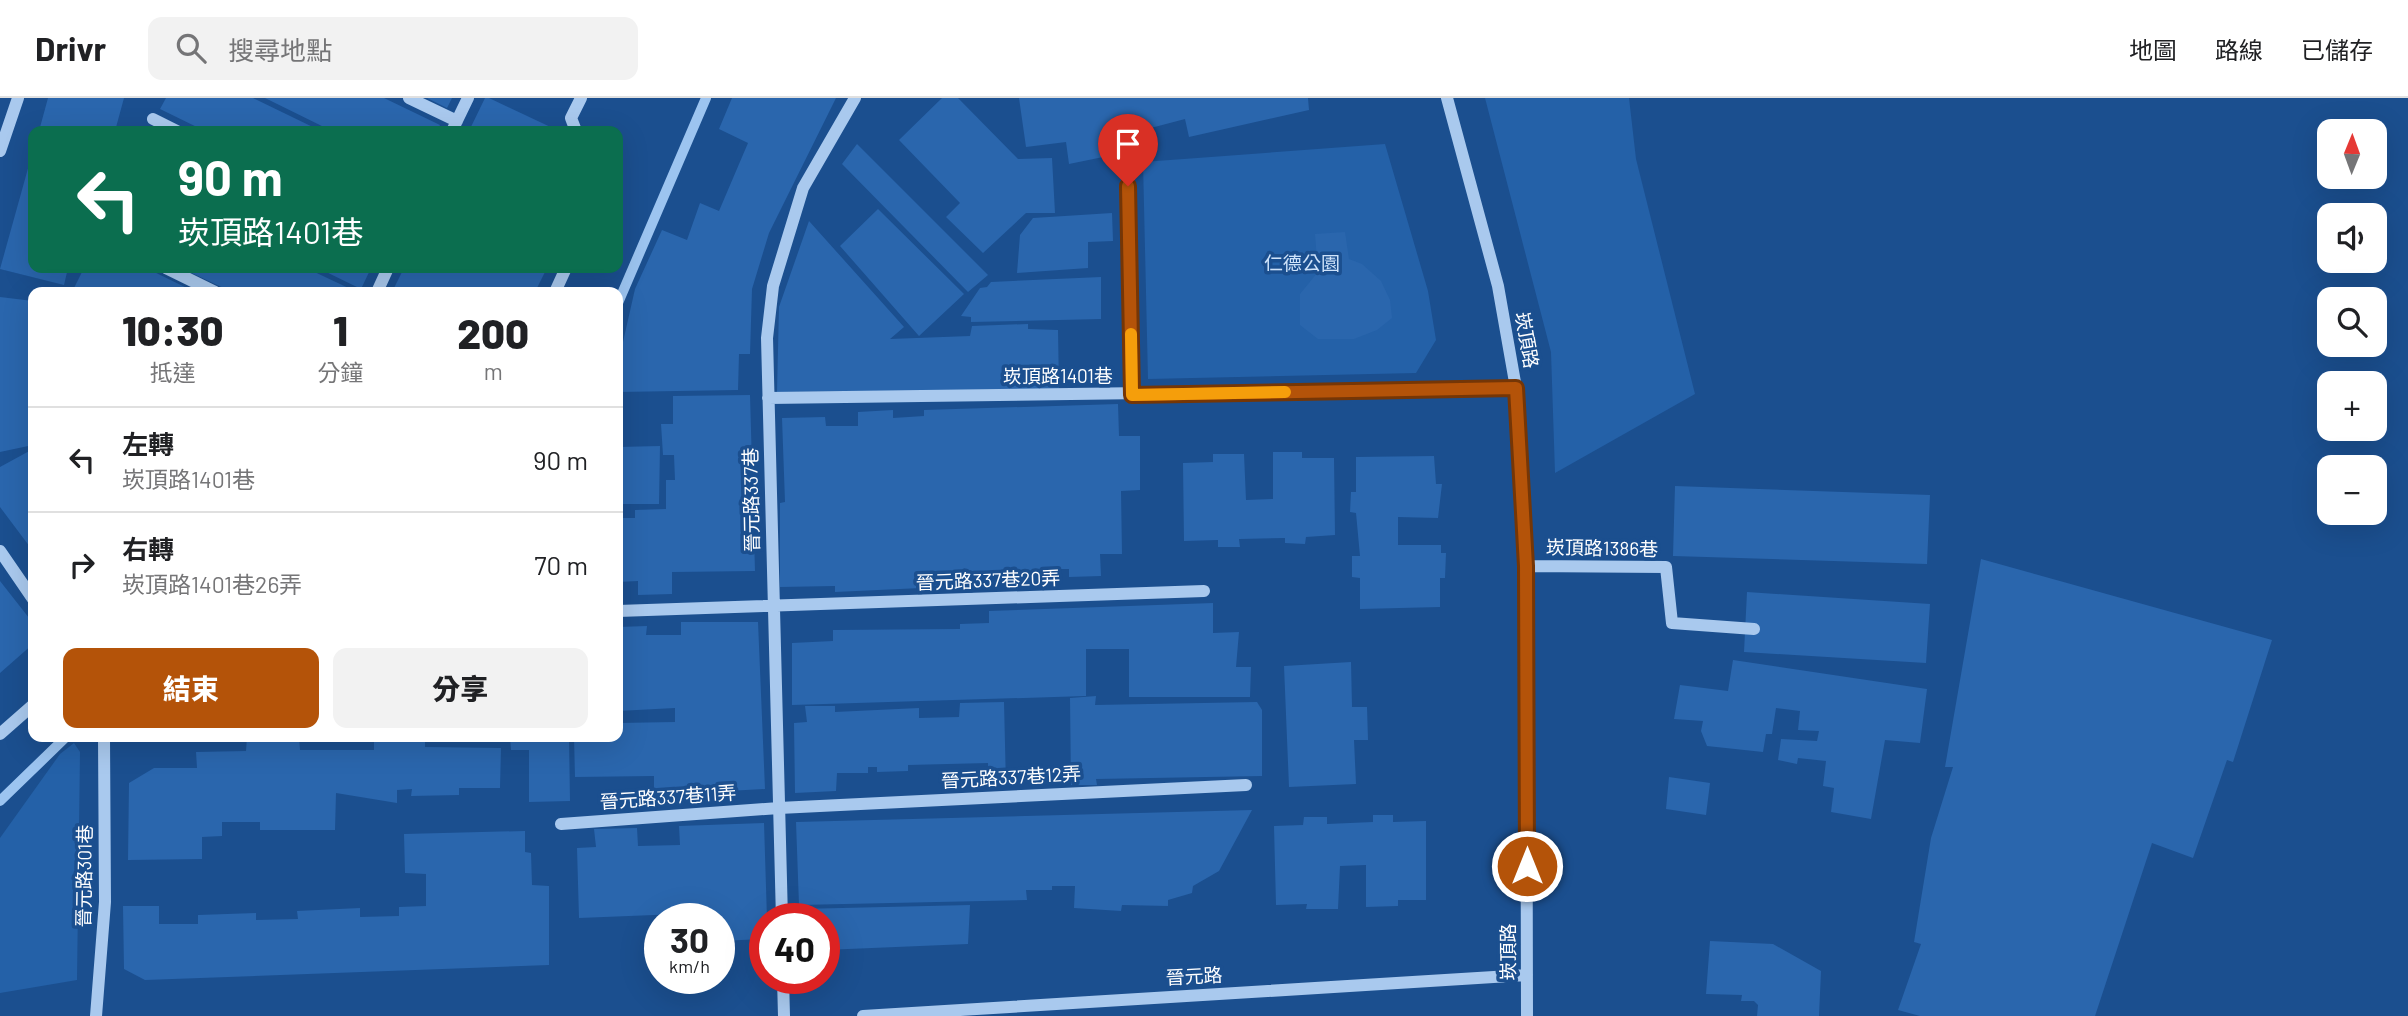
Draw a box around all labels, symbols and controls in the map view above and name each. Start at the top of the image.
search box [148,17,638,80]
text: Drivr [35,28,106,68]
icon: search [172,29,210,67]
text: 搜尋地點 [228,34,332,65]
text: 地圖 [2129,35,2177,64]
text: 路線 [2215,35,2263,64]
text: 已儲存 [2301,35,2373,64]
pin [1098,114,1158,186]
north arrow [2317,119,2387,189]
map controls [2317,119,2387,525]
icon: arrive [1109,125,1147,163]
text: 90 m [178,147,283,206]
icon: left [63,154,154,245]
button: sound [2317,203,2387,273]
text: 崁頂路1401巷 [178,212,363,250]
park label: 仁德公園 [1264,251,1340,274]
button: search [2317,287,2387,357]
text: 10:30 [122,304,223,354]
text: 1 [333,304,348,354]
text: 200 [457,307,529,357]
street label: 崁頂路 [1511,310,1544,370]
text: m [484,357,503,385]
text: 抵達 [150,358,196,386]
text: 分鐘 [317,358,363,386]
street label: 崁頂路1401巷 [1003,364,1113,387]
button: + [2317,371,2387,441]
text: 左轉 [122,428,174,459]
icon: left [63,441,101,479]
text: 90 m [533,444,588,475]
street label: 晉元路337巷 [738,448,763,552]
button: − [2317,455,2387,525]
text: 崁頂路1401巷 [122,465,255,493]
text: 右轉 [122,533,174,564]
street label: 崁頂路1386巷 [1546,535,1658,560]
icon: right [63,546,101,584]
text: 70 m [534,549,588,580]
street label: 晉元路337巷20弄 [915,565,1061,594]
text: 崁頂路1401巷26弄 [122,570,302,598]
button: 結束 [63,648,319,728]
button: 分享 [333,648,588,728]
street label: 晉元路337巷12弄 [940,761,1082,792]
street label: 晉元路337巷11弄 [599,780,737,813]
street label: 晉元路301巷 [71,824,96,928]
position arrow [1490,829,1564,903]
speed limit sign: 40 [749,903,840,994]
text: 30 [670,918,709,960]
street label: 崁頂路 [1496,923,1519,981]
text: km/h [669,955,710,977]
street label: 晉元路 [1165,963,1223,988]

